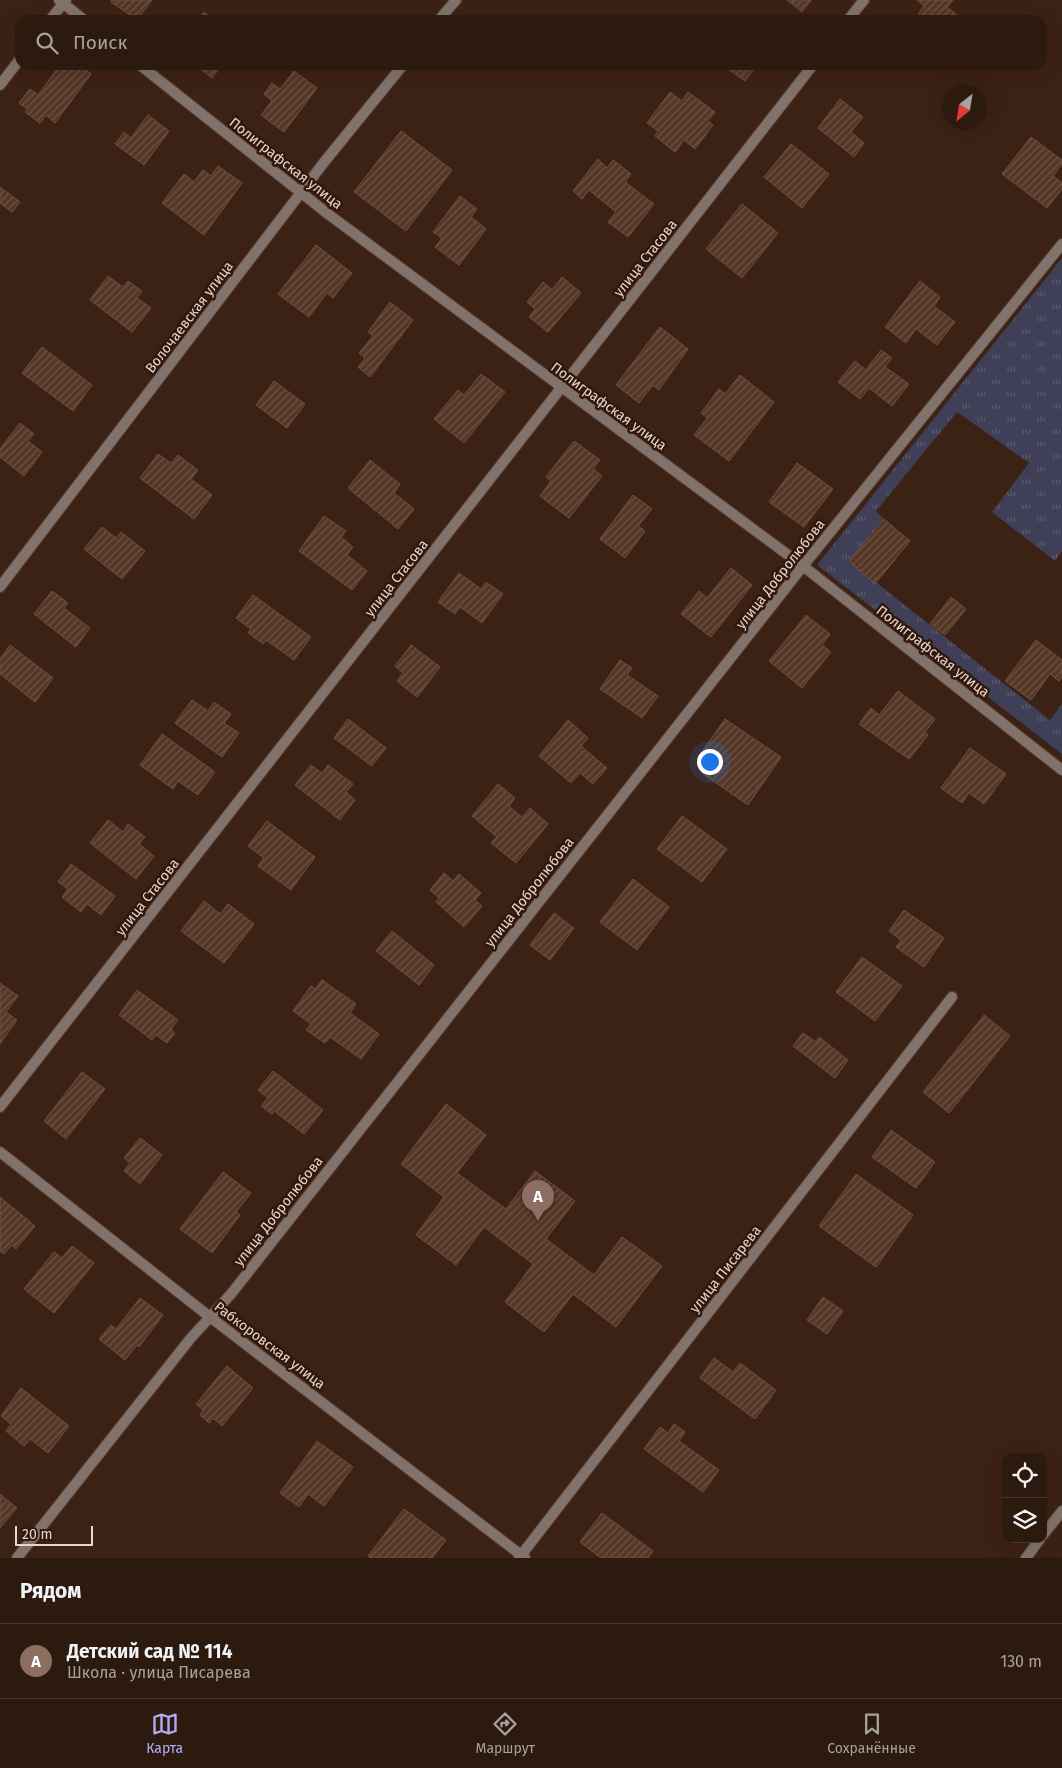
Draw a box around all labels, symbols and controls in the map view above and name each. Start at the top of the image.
search box [15,15,1047,70]
icon: search [33,29,61,57]
text: Поиск [73,31,127,54]
north arrow [942,85,987,130]
street label: Полиграфская улица [226,114,346,213]
street label: улица Стасова [610,216,681,300]
street label: Волочаевская улица [142,258,237,376]
street label: Полиграфская улица [547,359,670,454]
street label: улица Добролюбова [732,516,829,633]
street label: улица Стасова [361,536,432,620]
street label: Полиграфская улица [873,602,993,701]
your location [697,749,723,775]
street label: улица Добролюбова [481,834,578,951]
street label: улица Стасова [112,855,183,939]
street label: улица Добролюбова [230,1153,327,1270]
pin: A [522,1180,554,1221]
street label: улица Писарева [686,1222,765,1316]
street label: Рабкоровская улица [211,1298,329,1393]
map controls [1002,1453,1047,1543]
button: locate [1002,1453,1047,1498]
button: layers [1002,1498,1047,1543]
scale bar [15,1523,92,1546]
text: 20 m [22,1526,52,1543]
text: Рядом [20,1578,81,1604]
text: Детский сад № 114 [67,1640,232,1663]
text: A [31,1652,41,1671]
text: 130 m [1000,1652,1042,1671]
text: Школа · улица Писарева [67,1663,251,1682]
tab: Карта [146,1710,183,1757]
tab: Маршрут [476,1710,535,1757]
tab: Сохранённые [827,1710,916,1757]

